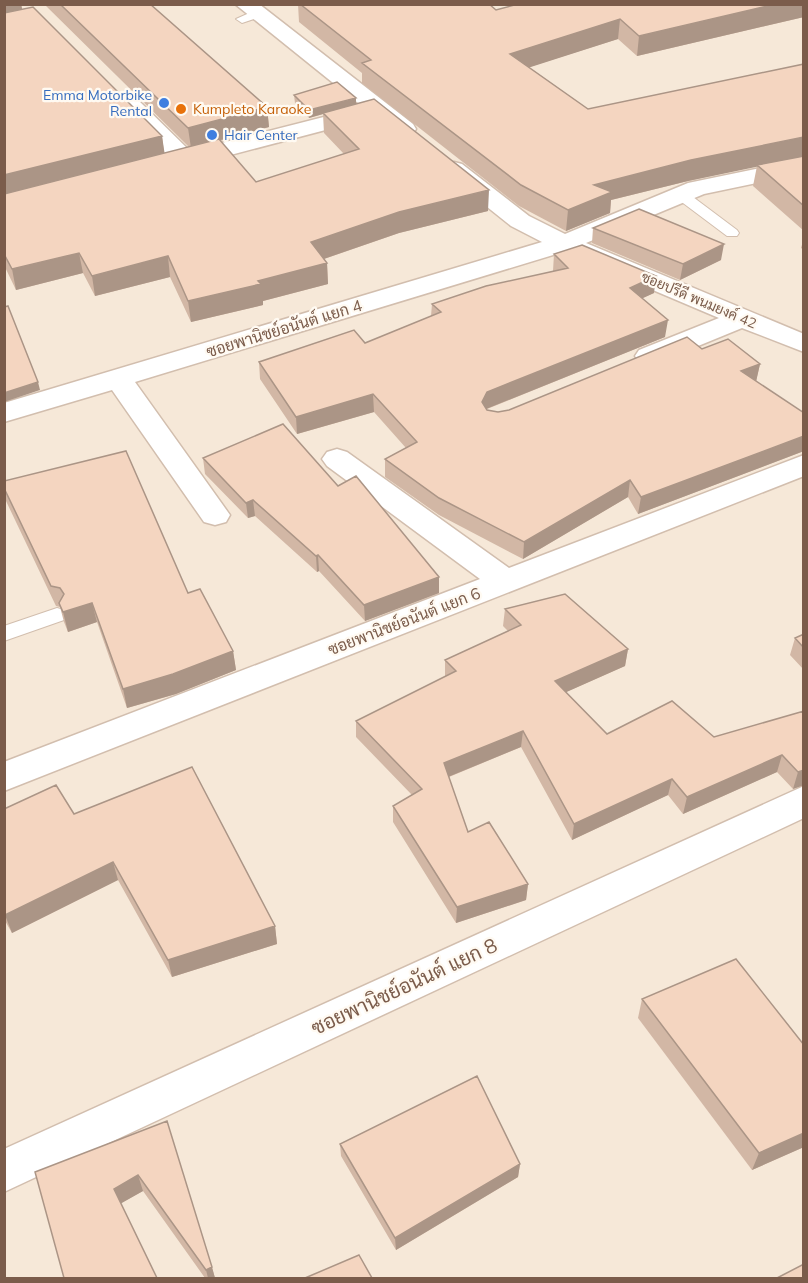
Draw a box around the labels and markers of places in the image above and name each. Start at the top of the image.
place label: Emma Motorbike Rental [43,86,152,120]
marker: Emma Motorbike Rental [157,96,171,110]
place label: Kumpleto Karaoke [193,100,311,118]
marker: Kumpleto Karaoke [174,102,188,116]
place label: Hair Center [224,126,299,144]
marker: Hair Center [205,128,219,142]

